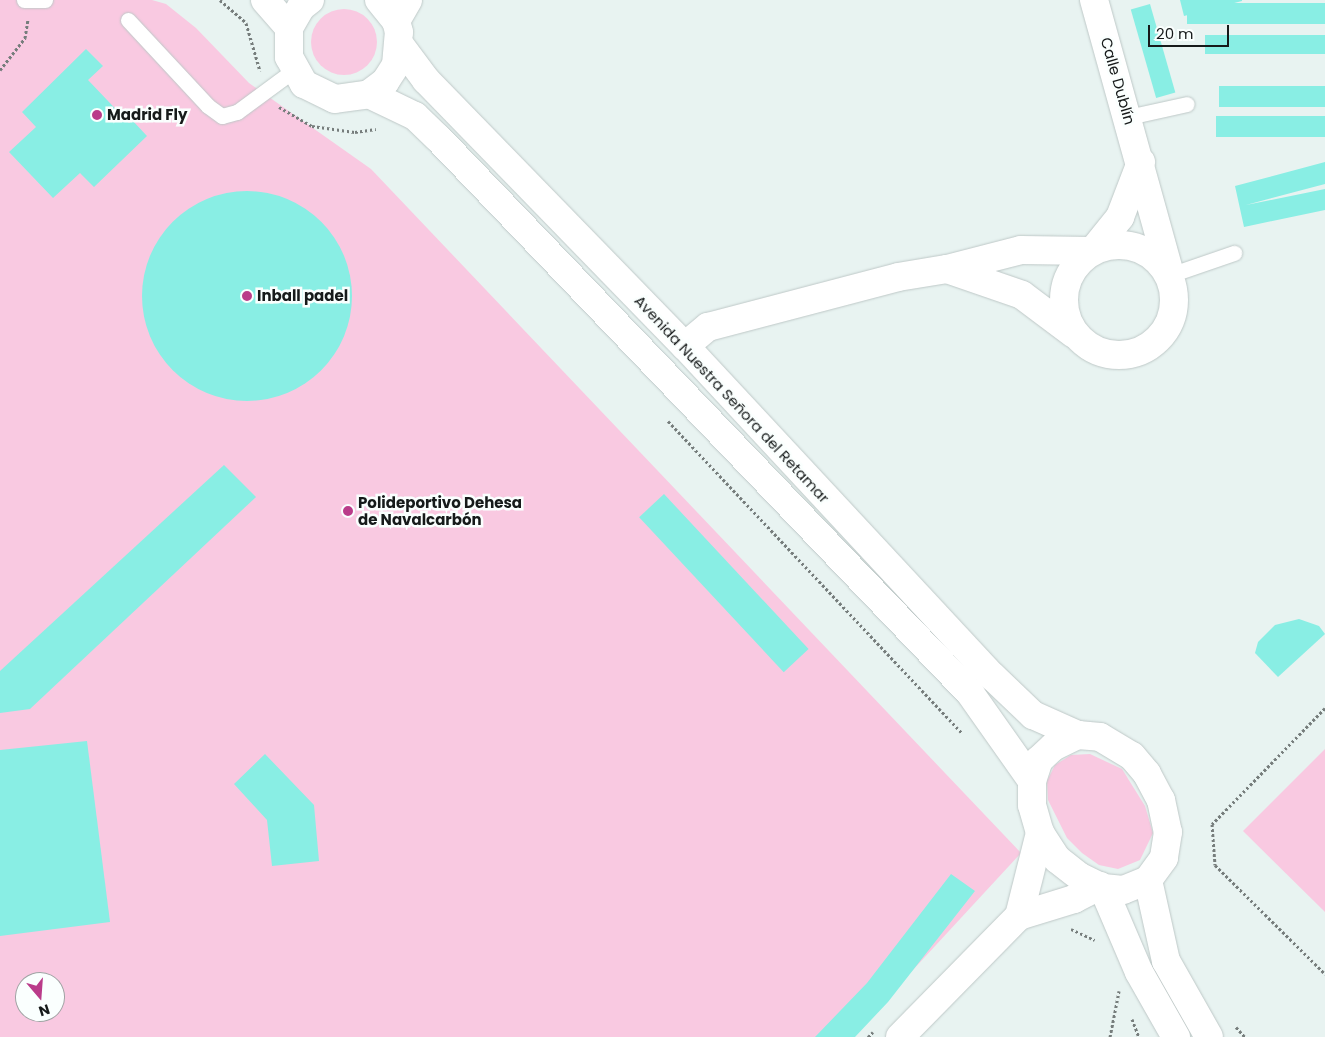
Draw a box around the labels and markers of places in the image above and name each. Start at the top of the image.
place label: Madrid Fly [107,106,187,124]
marker: Madrid Fly [91,109,103,121]
place label: Inball padel [257,287,348,305]
marker: Inball padel [241,290,253,302]
place label: Polideportivo Dehesa de Navalcarbón [358,493,522,528]
marker: Polideportivo Dehesa de Navalcarbón [342,505,354,517]

